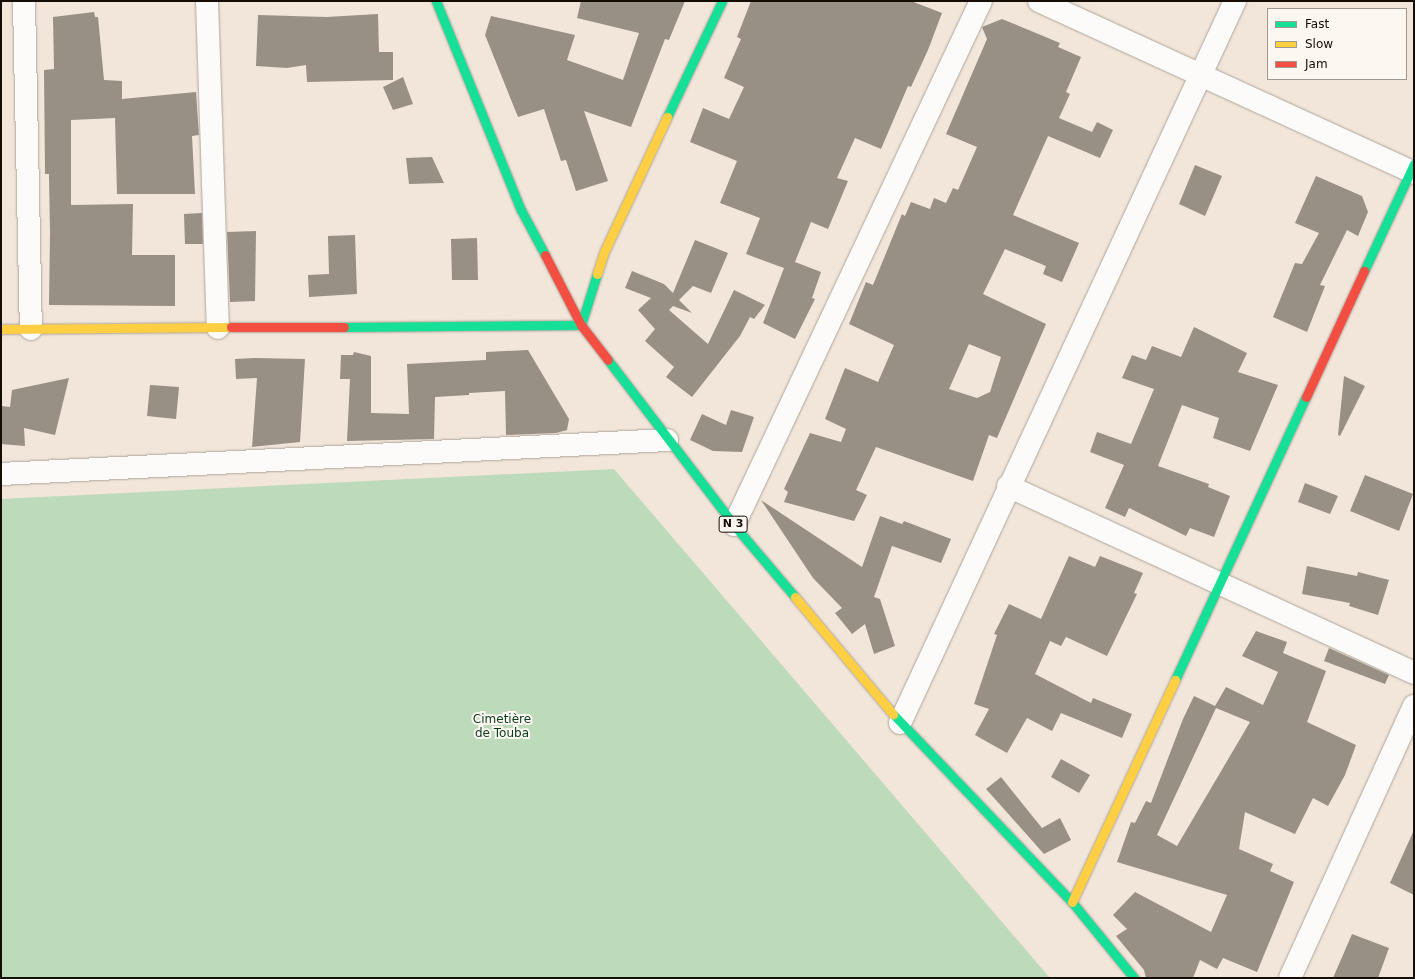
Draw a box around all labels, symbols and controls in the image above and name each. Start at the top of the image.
legend [1267,8,1407,80]
text: Fast [1305,17,1329,31]
text: Slow [1305,37,1333,51]
text: Jam [1305,57,1328,71]
road number: N 3 [718,515,748,533]
park label: Cimetière de Touba [473,713,531,741]

